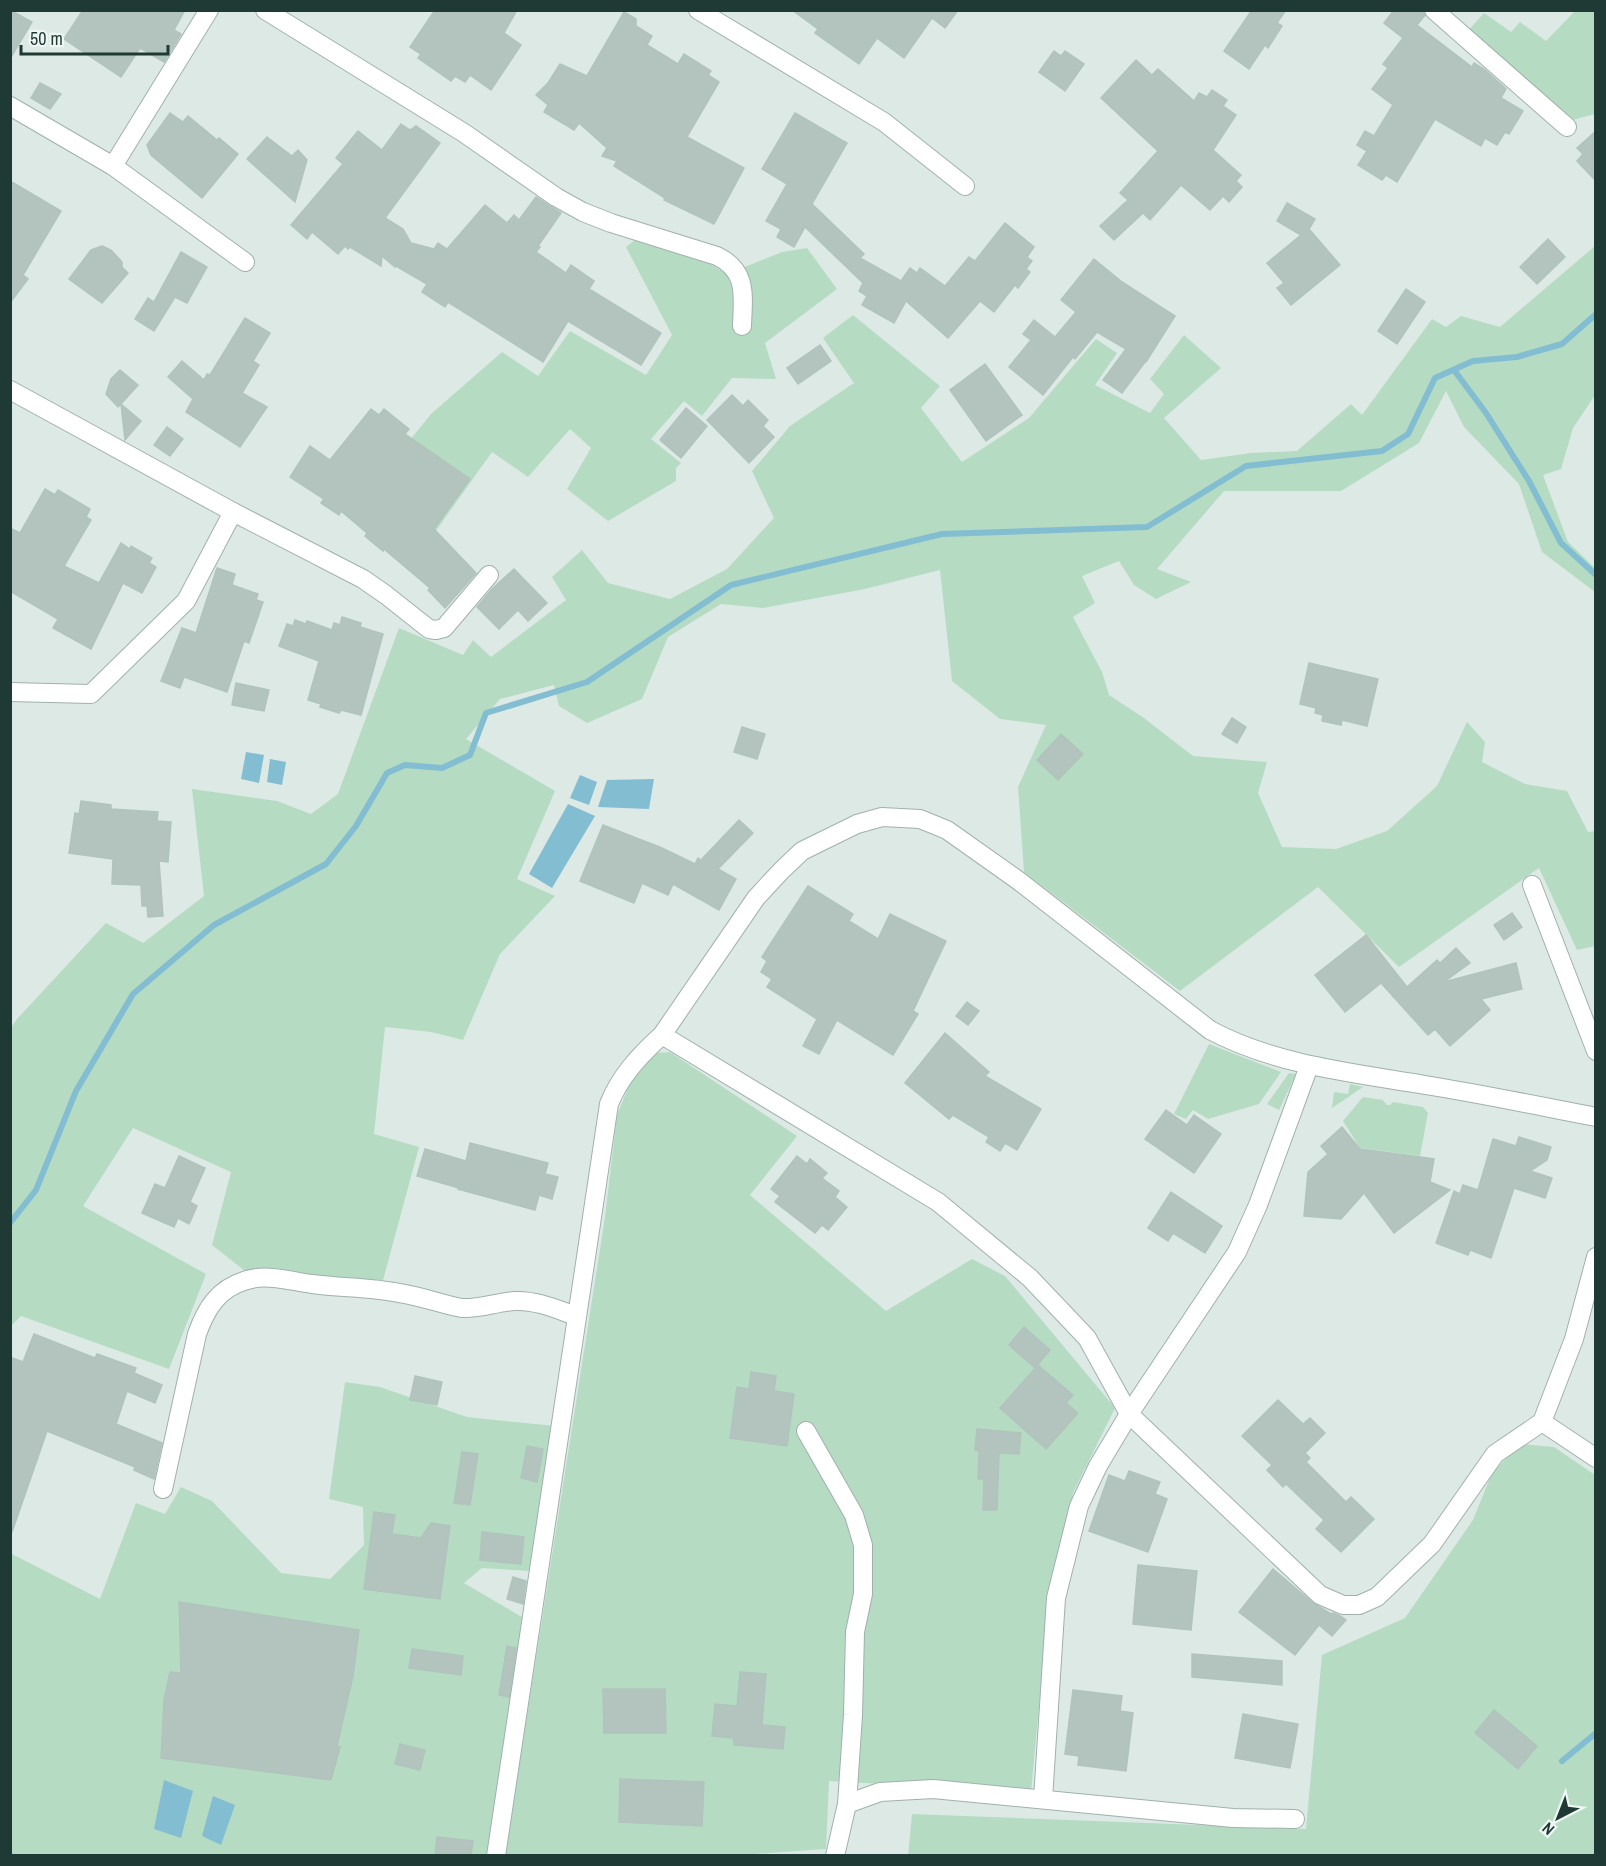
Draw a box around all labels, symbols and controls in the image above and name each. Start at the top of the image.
scale bar [21,18,168,56]
text: 50 m [30,26,63,51]
north arrow [1528,1788,1588,1848]
text: N [1537,1818,1559,1840]

